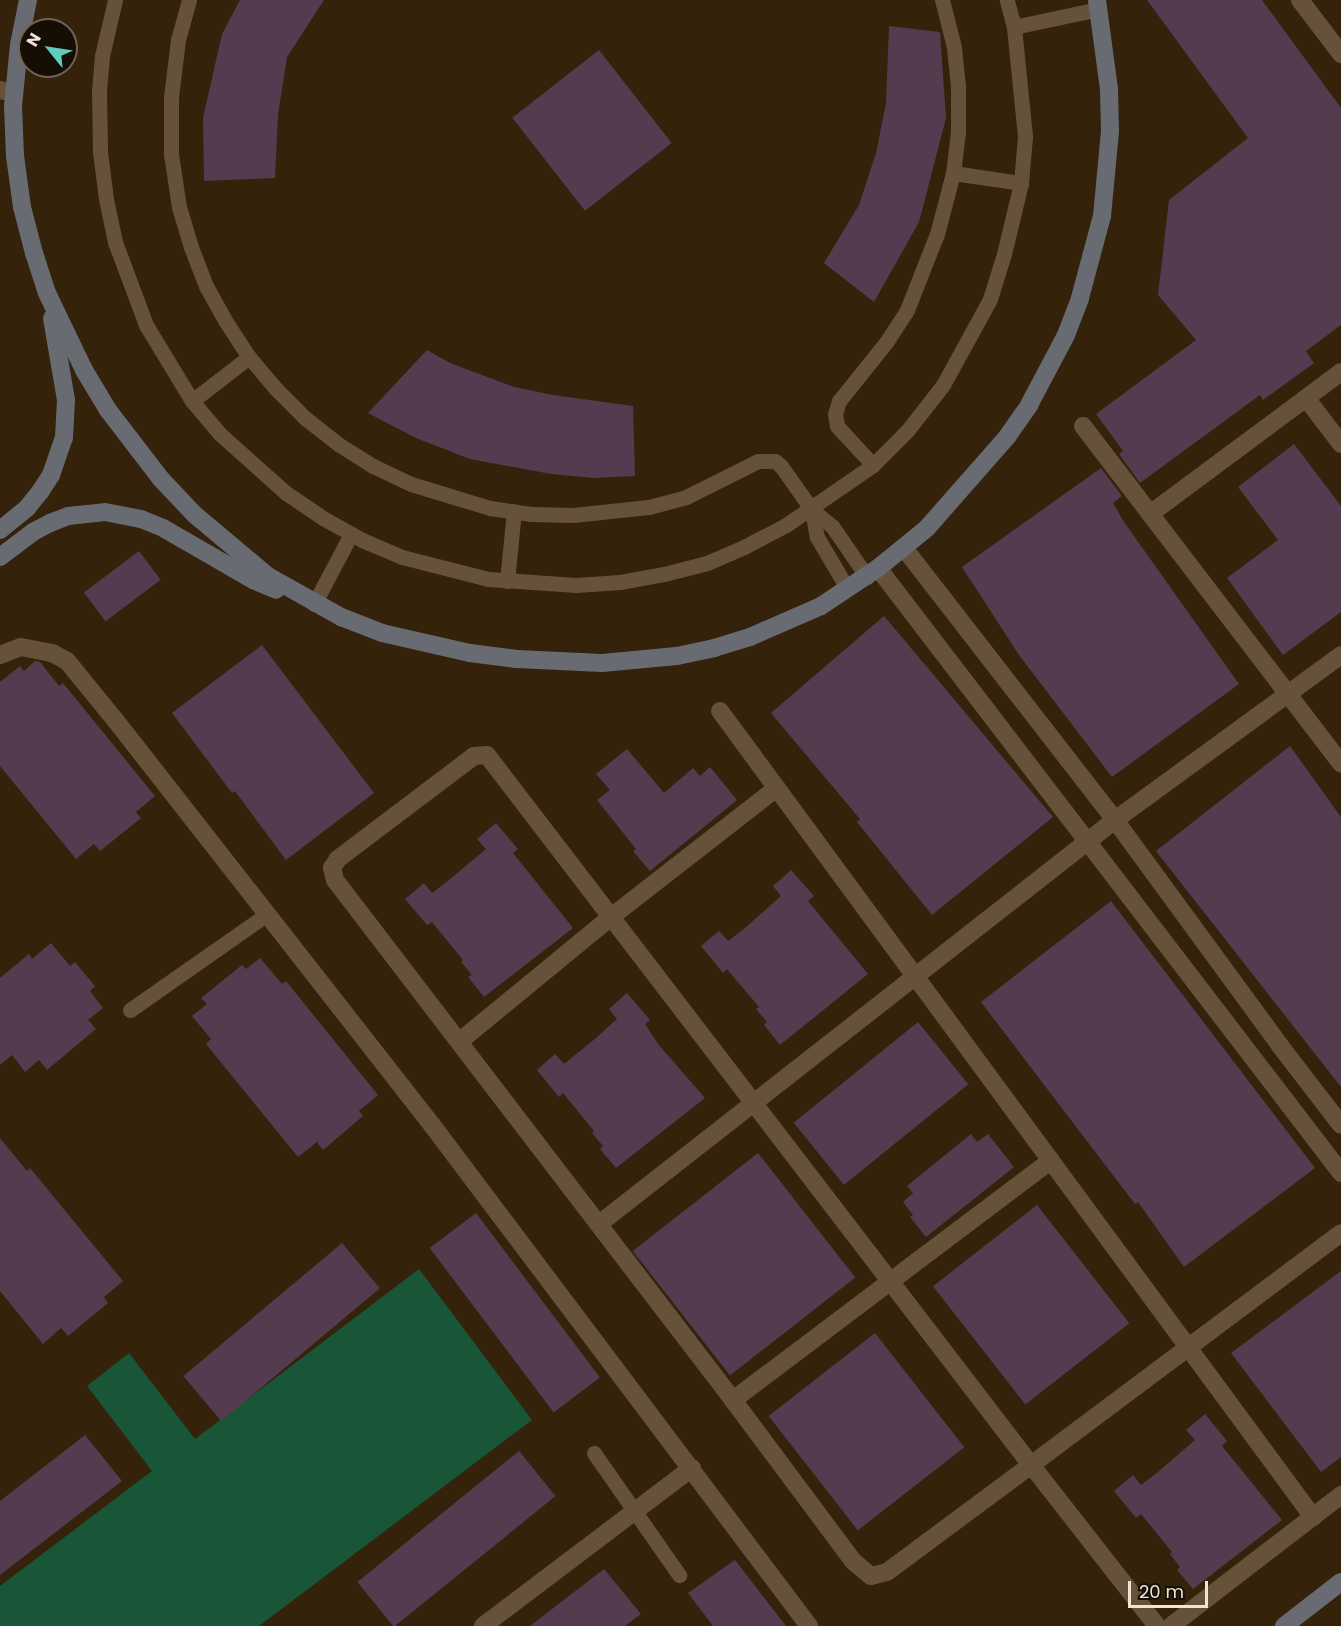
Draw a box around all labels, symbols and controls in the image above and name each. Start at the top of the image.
north arrow [18,18,78,78]
text: N [21,29,47,51]
scale bar [1131,1569,1210,1607]
text: 20 m [1139,1579,1184,1604]

